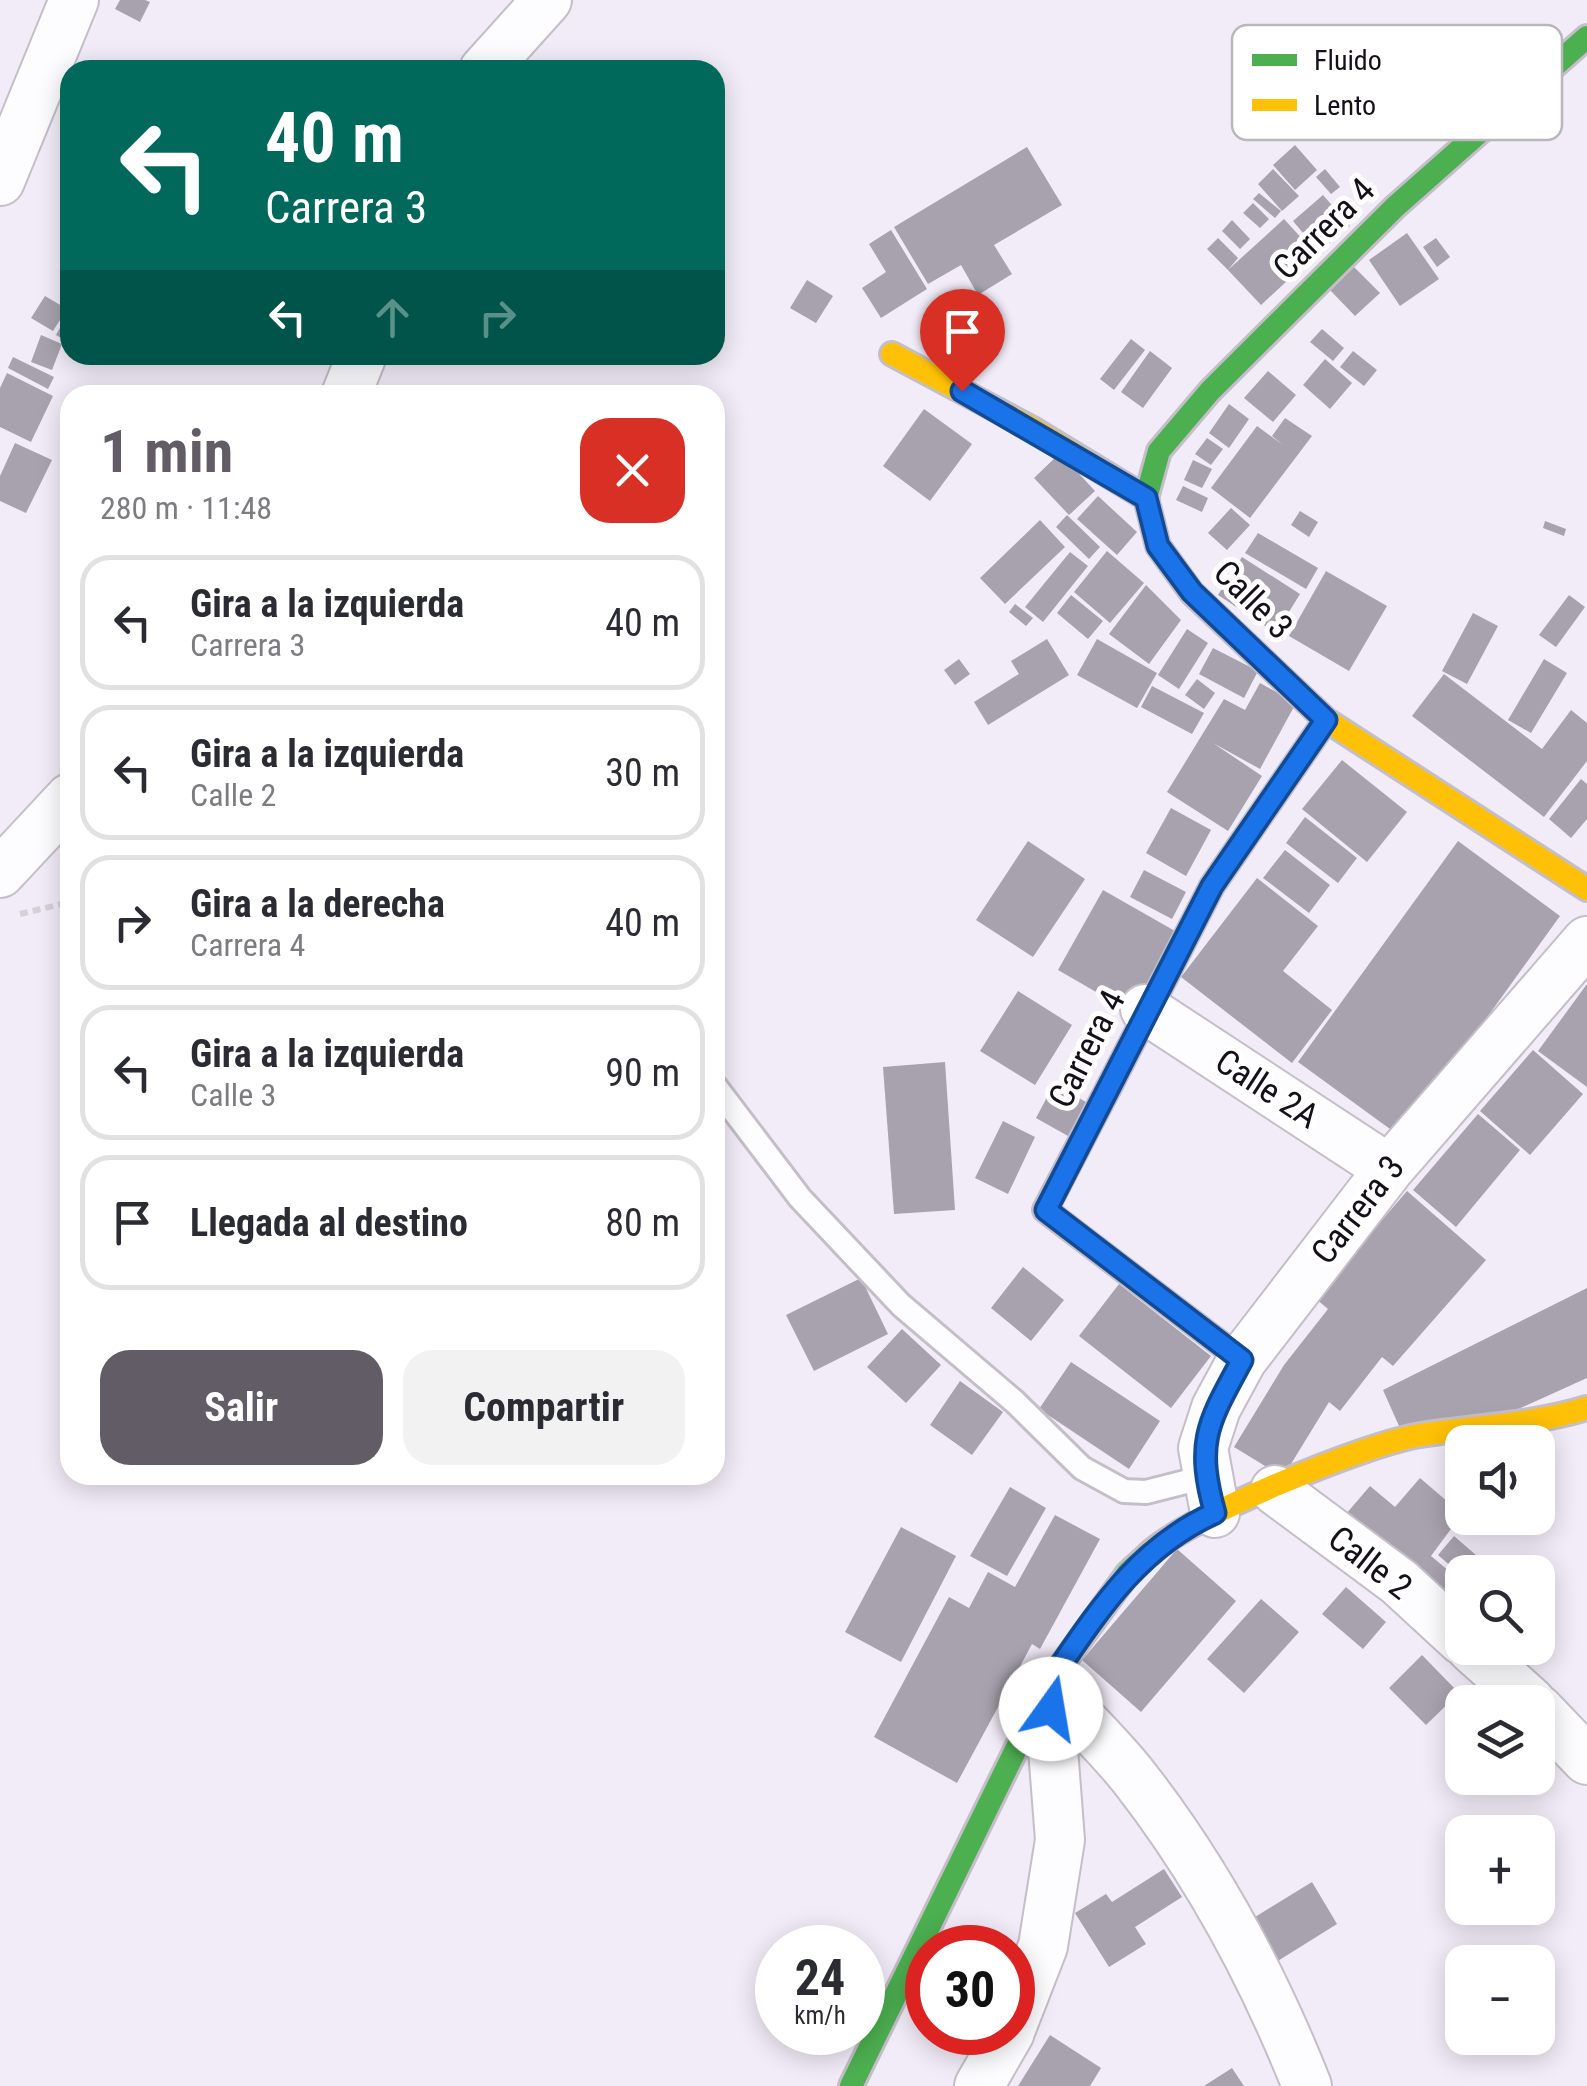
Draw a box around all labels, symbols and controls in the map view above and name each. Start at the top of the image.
legend [1232,25,1562,140]
text: Fluido [1314,44,1382,77]
text: Lento [1314,89,1376,122]
text: 40 m [265,97,404,179]
icon: left [100,100,230,230]
street label: Carrera 4 [1265,170,1383,288]
text: Carrera 3 [265,181,427,234]
pin [920,289,1005,392]
icon: left [260,290,315,345]
icon: ahead [365,290,420,345]
icon: right [470,290,525,345]
icon: arrive [935,304,990,359]
text: 1 min [100,416,233,487]
button: close [580,418,685,523]
text: 280 m · 11:48 [100,489,272,527]
street label: Calle 3 [1205,552,1301,648]
text: Gira a la izquierda [190,582,464,626]
icon: left [105,595,160,650]
text: 40 m [605,601,680,645]
text: Carrera 3 [190,626,305,664]
text: Gira a la izquierda [190,732,464,776]
icon: left [105,745,160,800]
text: 30 m [605,751,680,795]
text: Calle 2 [190,776,276,814]
text: Gira a la derecha [190,882,445,926]
icon: right [105,895,160,950]
text: 40 m [605,901,680,945]
text: Carrera 4 [190,926,305,964]
street label: Carrera 4 [1040,984,1134,1114]
text: Gira a la izquierda [190,1032,464,1076]
street label: Calle 2A [1208,1041,1326,1137]
icon: left [105,1045,160,1100]
text: 90 m [605,1051,680,1095]
text: Calle 3 [190,1076,276,1114]
street label: Carrera 3 [1303,1148,1413,1272]
icon: arrive [105,1195,160,1250]
text: Llegada al destino [190,1201,468,1245]
text: 80 m [605,1201,680,1245]
button: Salir [100,1350,383,1465]
button: Compartir [403,1350,685,1465]
map controls [1445,1425,1555,2055]
button: sound [1445,1425,1555,1535]
street label: Calle 2 [1320,1518,1420,1608]
button: search [1445,1555,1555,1665]
position arrow [999,1657,1103,1761]
button: layers [1445,1685,1555,1795]
button: + [1445,1815,1555,1925]
speed limit sign: 30 [905,1925,1035,2055]
button: − [1445,1945,1555,2055]
text: 24 [795,1949,845,2007]
text: km/h [794,2001,846,2030]

